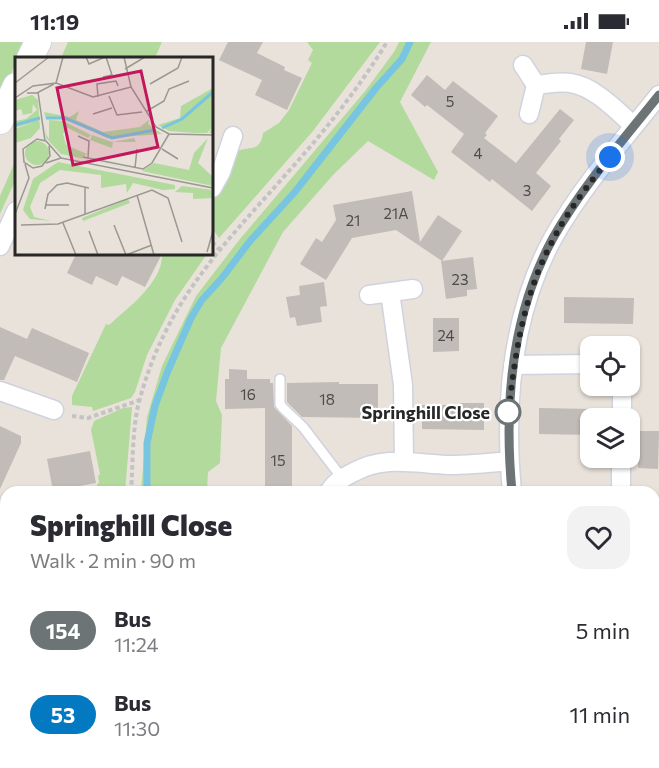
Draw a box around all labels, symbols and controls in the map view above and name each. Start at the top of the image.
text: 11:19 [30,8,79,35]
inset map [15,57,213,255]
house number: 5 [446,92,454,110]
your location [595,142,625,172]
house number: 4 [474,144,483,162]
house number: 3 [523,181,531,199]
house number: 21A [383,204,409,222]
house number: 21 [346,211,360,229]
house number: 23 [452,270,468,288]
house number: 24 [437,326,455,344]
map controls [580,336,640,468]
button: locate [580,336,640,396]
house number: 16 [240,385,256,403]
house number: 18 [319,390,335,408]
marker: Springhill Close [495,399,521,425]
place label: Springhill Close [361,401,490,423]
button: layers [580,408,640,468]
house number: 15 [270,451,286,469]
button: heart [567,506,630,569]
text: Springhill Close [30,508,232,542]
text: Walk · 2 min · 90 m [30,548,196,572]
text: Bus [114,605,151,632]
text: 5 min [576,617,630,644]
text: 154 [46,618,80,643]
text: 11:24 [114,632,159,656]
text: Bus [114,689,151,716]
text: 11 min [570,701,630,728]
text: 53 [51,702,75,727]
text: 11:30 [114,716,160,740]

